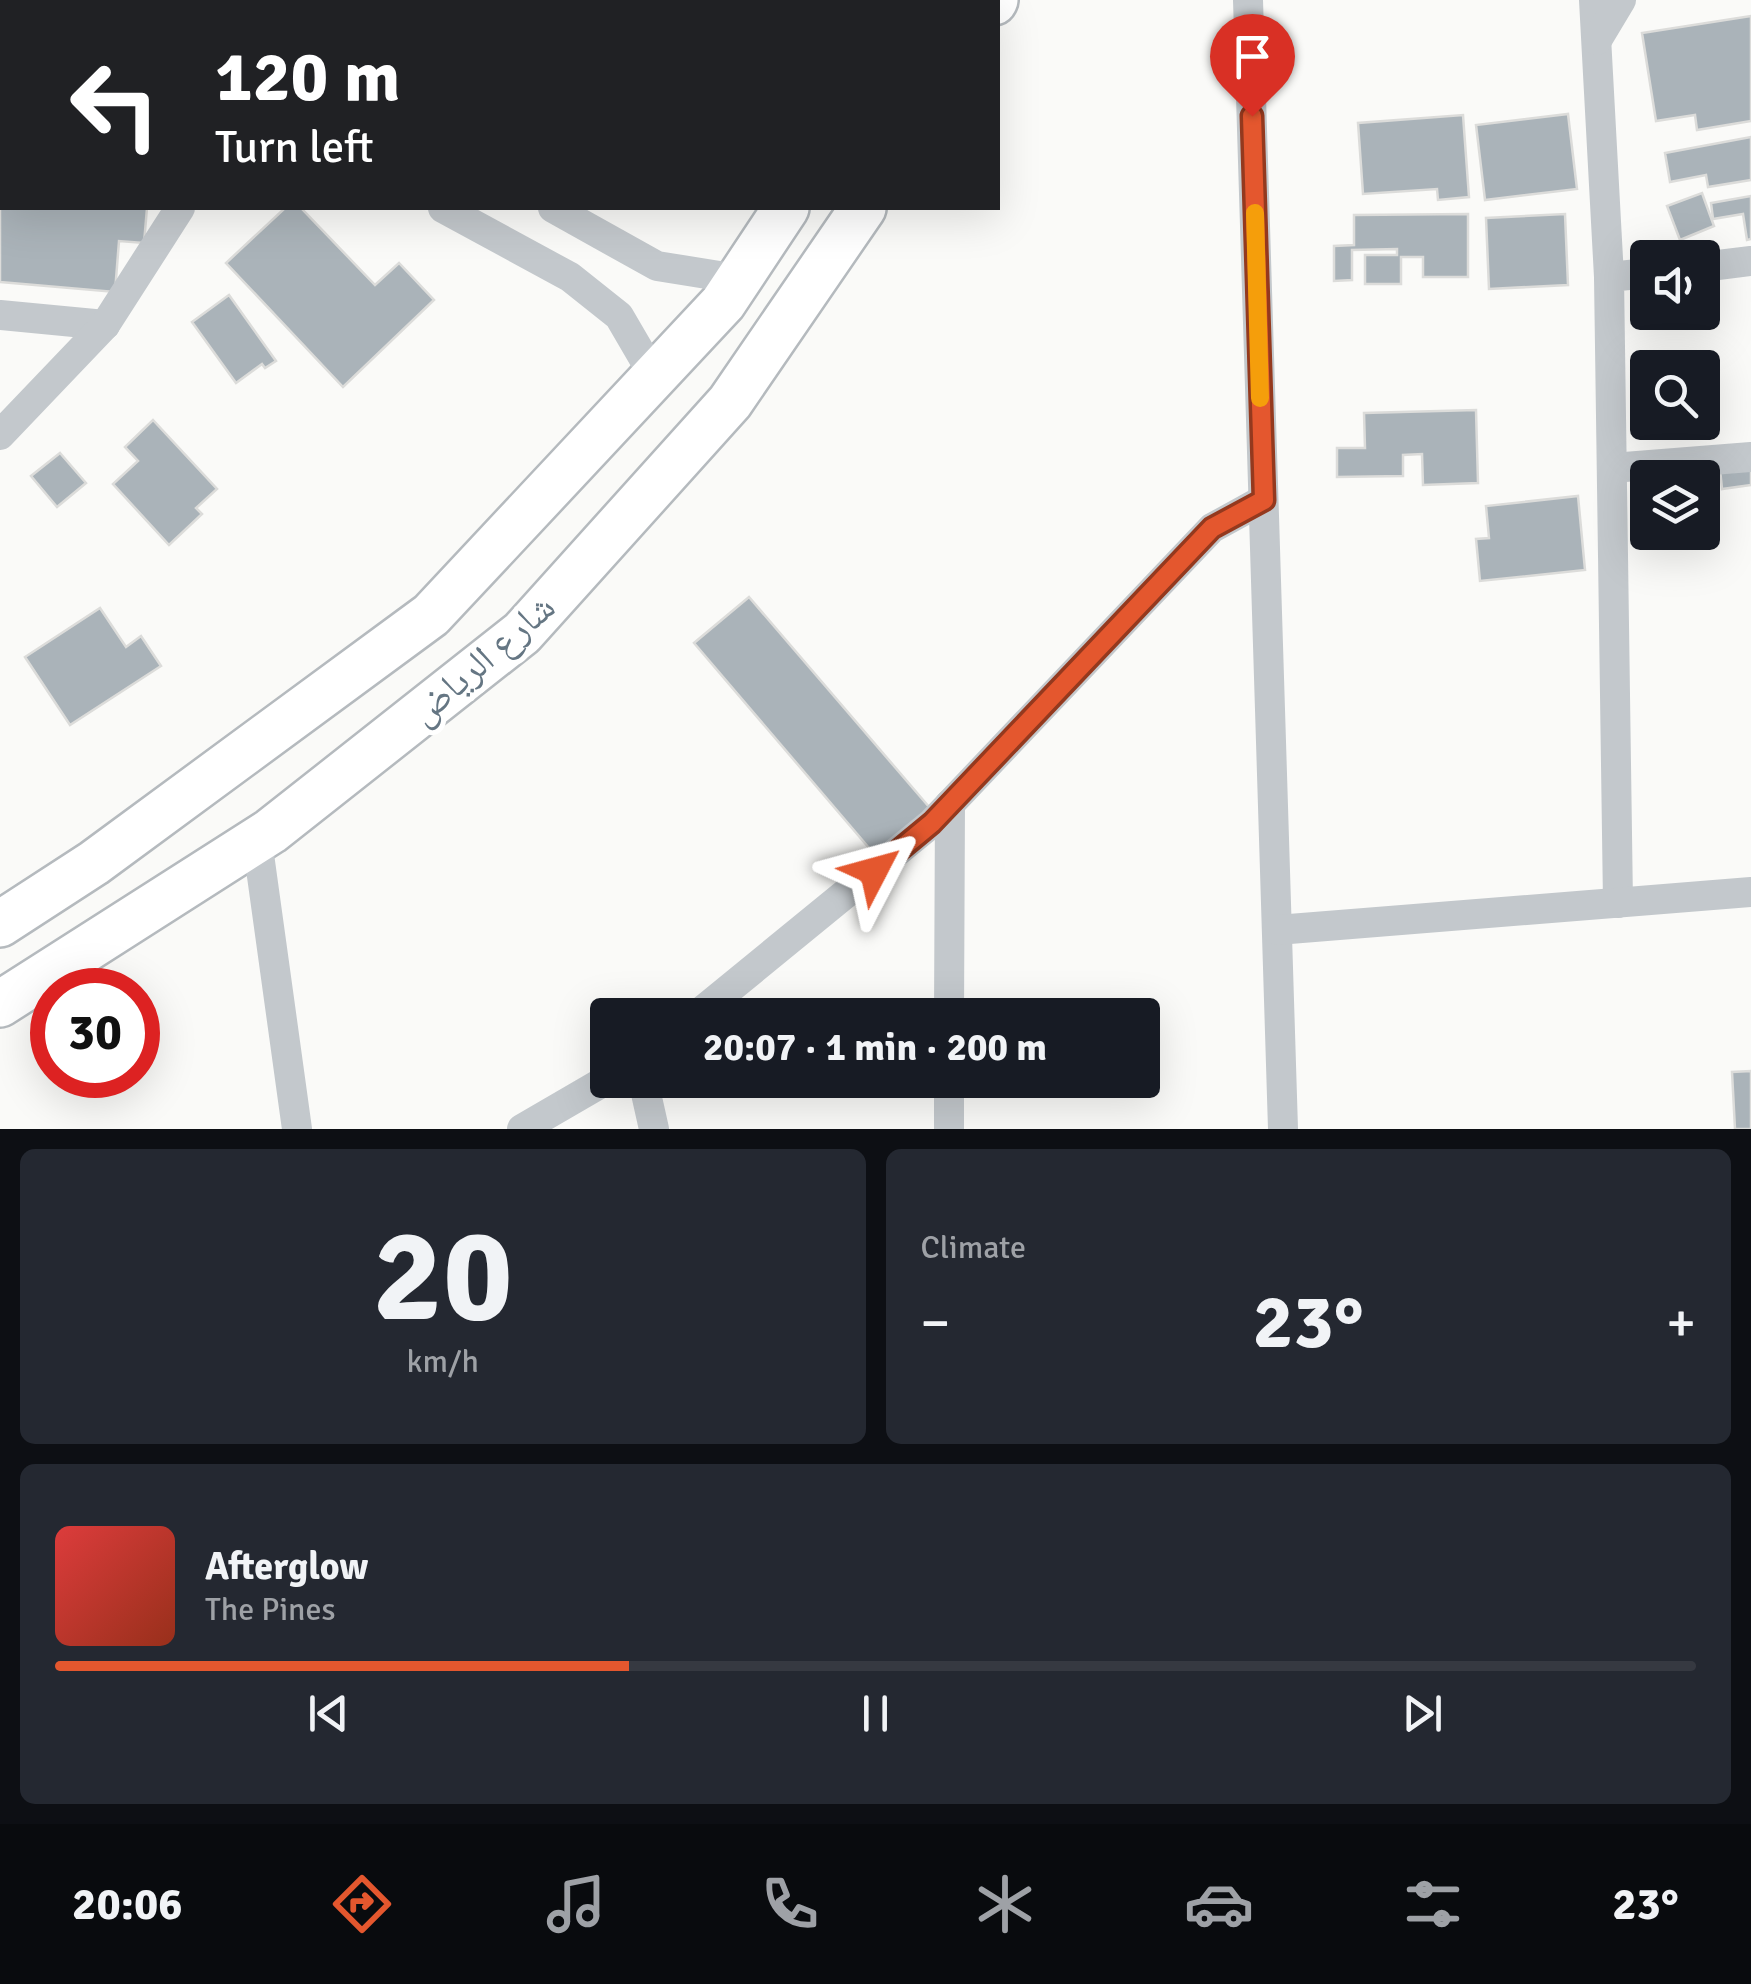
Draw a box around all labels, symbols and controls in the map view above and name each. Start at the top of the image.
pin [1210,14,1295,117]
icon: arrive [1225,29,1280,84]
text: 120 m [215,34,400,120]
icon: left [50,40,180,170]
text: Turn left [215,120,374,175]
map controls [1630,240,1720,550]
button: sound [1630,240,1720,330]
button: search [1630,350,1720,440]
button: layers [1630,460,1720,550]
street label: شارع الرياض [400,583,565,735]
position arrow [822,819,926,923]
speed limit sign: 30 [30,968,160,1098]
text: 20:07 · 1 min · 200 m [703,1024,1047,1071]
text: 20 [373,1197,513,1357]
text: Climate [921,1228,1026,1267]
text: 23° [1253,1276,1364,1369]
text: − [921,1289,950,1357]
text: + [1666,1289,1696,1357]
text: km/h [407,1342,479,1381]
text: Afterglow [205,1543,368,1590]
text: The Pines [205,1590,336,1629]
icon: previous [301,1686,356,1741]
icon: pause [848,1686,903,1741]
icon: next [1395,1686,1450,1741]
icon: directions [327,1869,397,1939]
icon: music [541,1869,611,1939]
icon: phone [755,1869,825,1939]
icon: climate [970,1869,1040,1939]
icon: car [1184,1869,1254,1939]
icon: filters [1398,1869,1468,1939]
text: 20:06 [72,1877,183,1932]
text: 23° [1612,1877,1679,1932]

